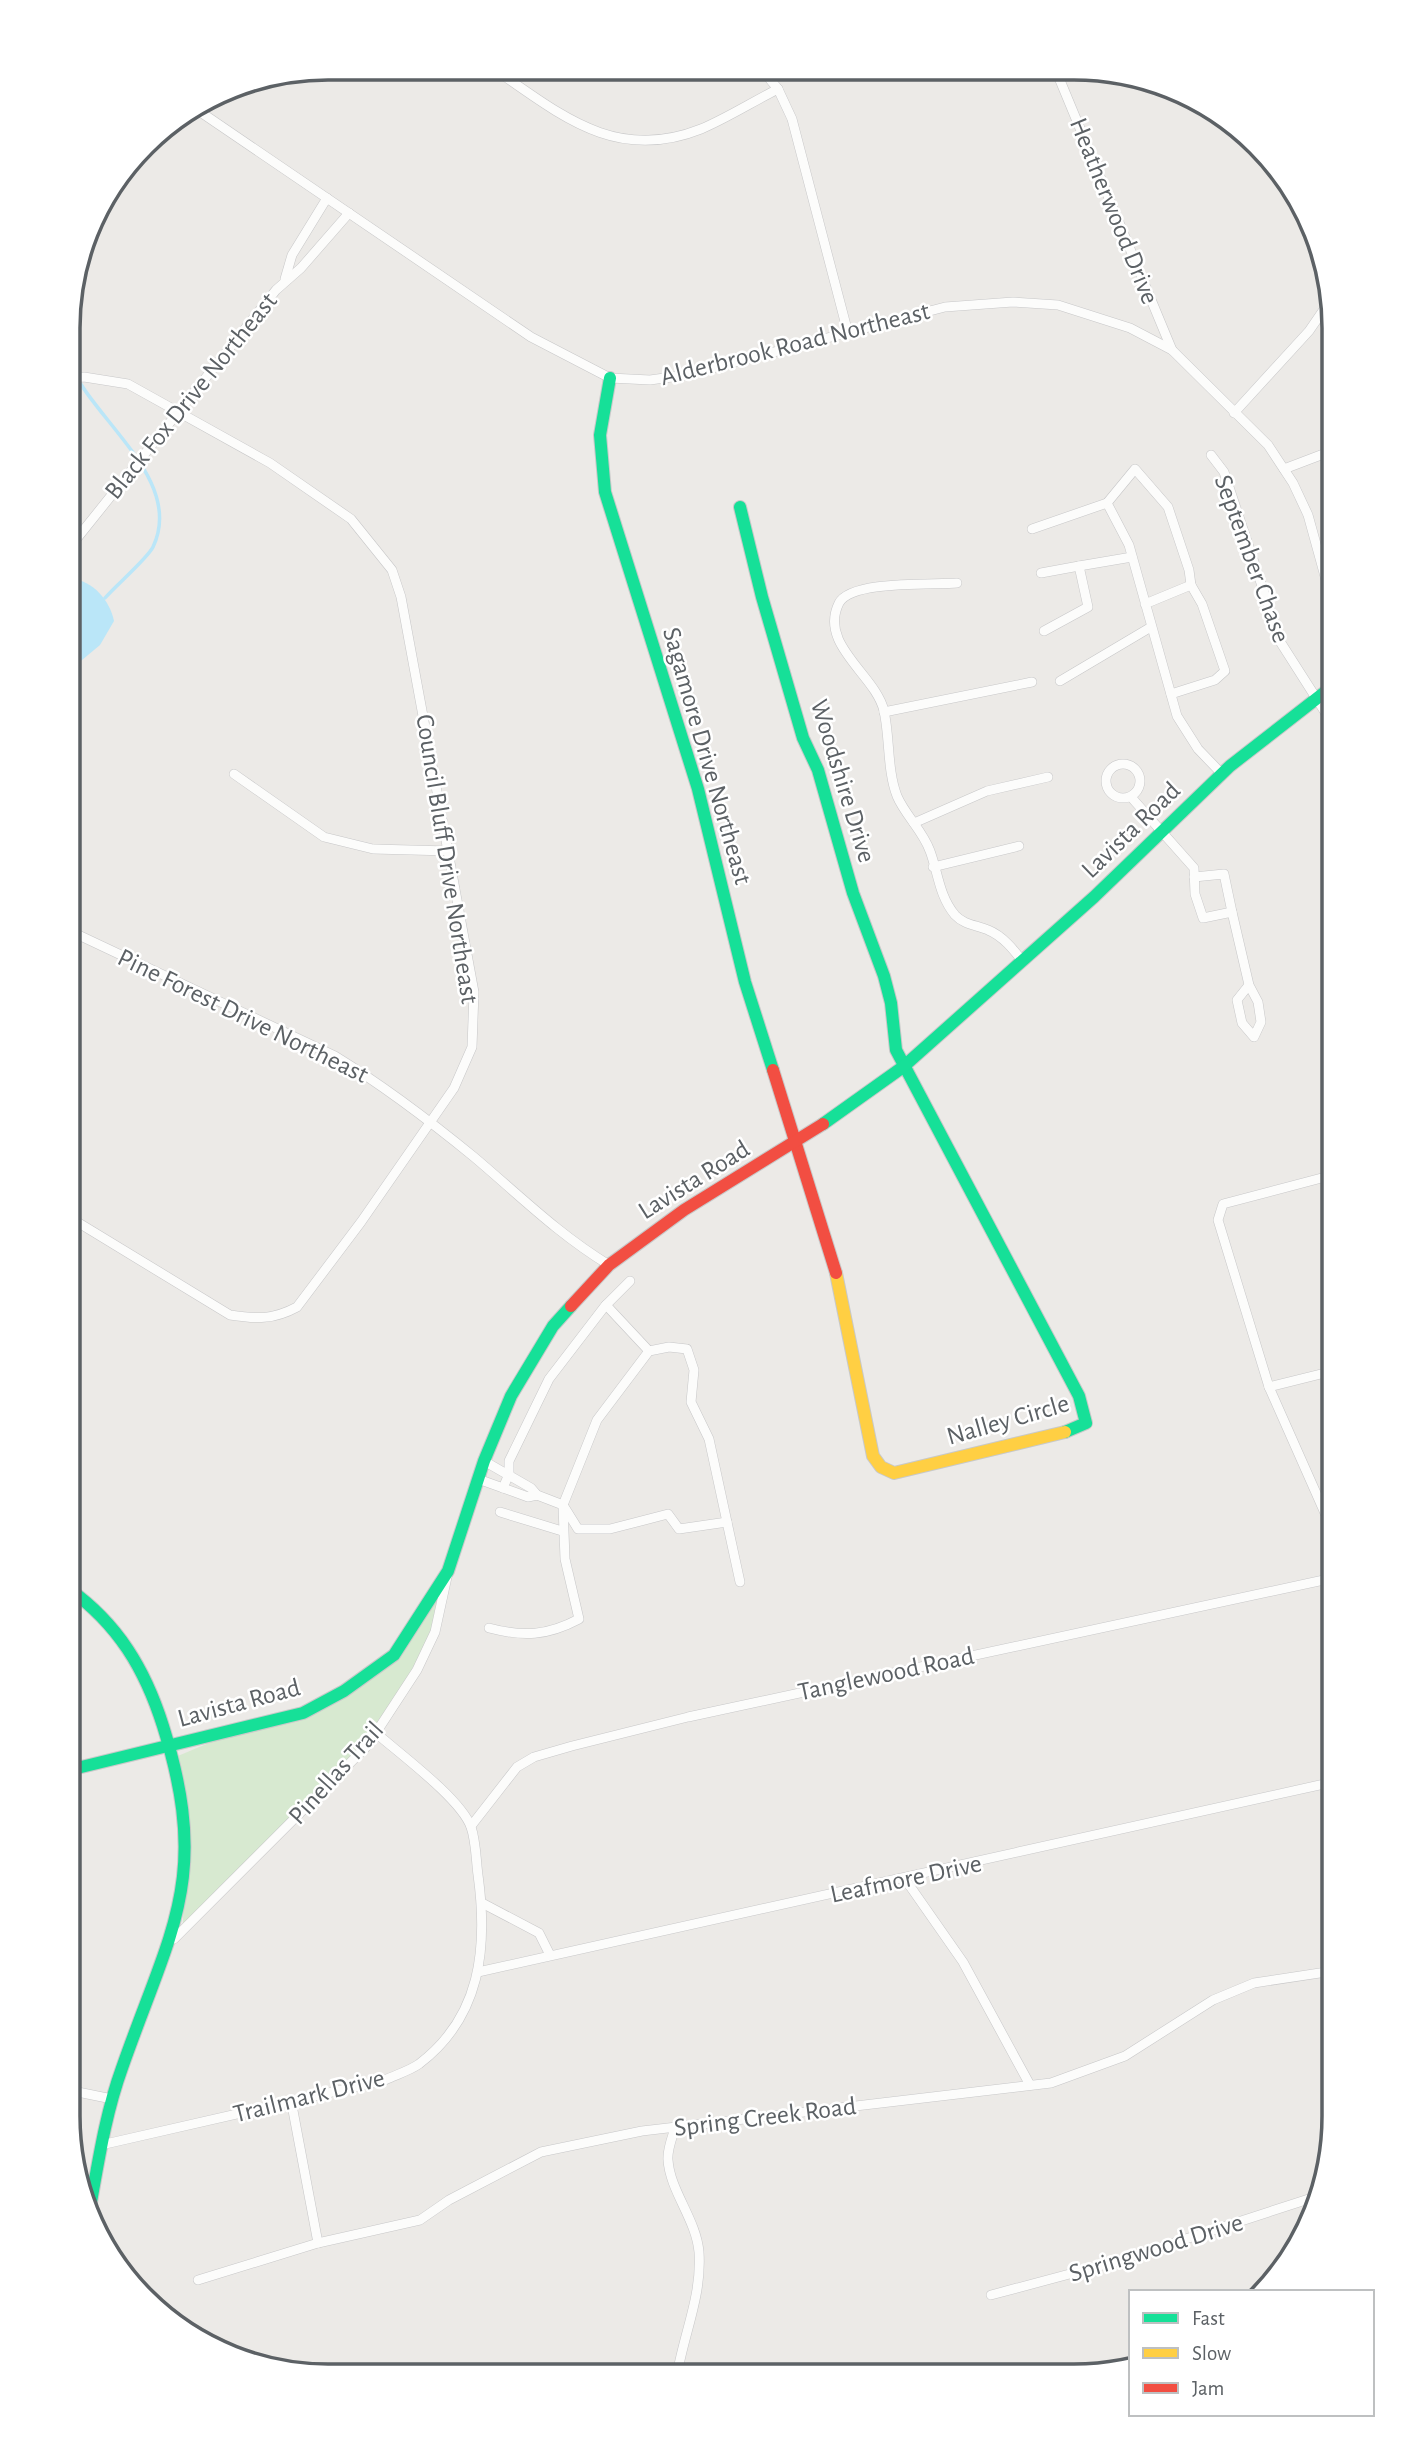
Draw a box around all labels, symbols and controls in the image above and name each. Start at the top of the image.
street label: Heatherwood Drive [1065,114,1163,308]
street label: Black Fox Drive Northeast [100,288,282,504]
street label: Alderbrook Road Northeast [658,298,932,390]
street label: September Chase [1210,472,1294,646]
street label: Sagamore Drive Northeast [658,625,756,887]
street label: Woodshire Drive [806,696,880,866]
street label: Council Bluff Drive Northeast [411,712,483,1006]
street label: Lavista Road [1077,777,1185,883]
street label: Pine Forest Drive Northeast [114,944,372,1088]
street label: Lavista Road [634,1136,754,1224]
street label: Nalley Circle [944,1390,1072,1450]
street label: Tanglewood Road [796,1643,976,1705]
street label: Lavista Road [175,1674,303,1732]
street label: Pinellas Trail [284,1717,388,1829]
street label: Leafmore Drive [828,1850,984,1908]
street label: Trailmark Drive [231,2065,387,2127]
street label: Spring Creek Road [672,2093,858,2141]
street label: Springwood Drive [1066,2209,1246,2287]
legend [1129,2290,1374,2416]
text: Fast [1192,2308,1225,2329]
text: Slow [1192,2343,1231,2364]
text: Jam [1192,2378,1224,2399]

